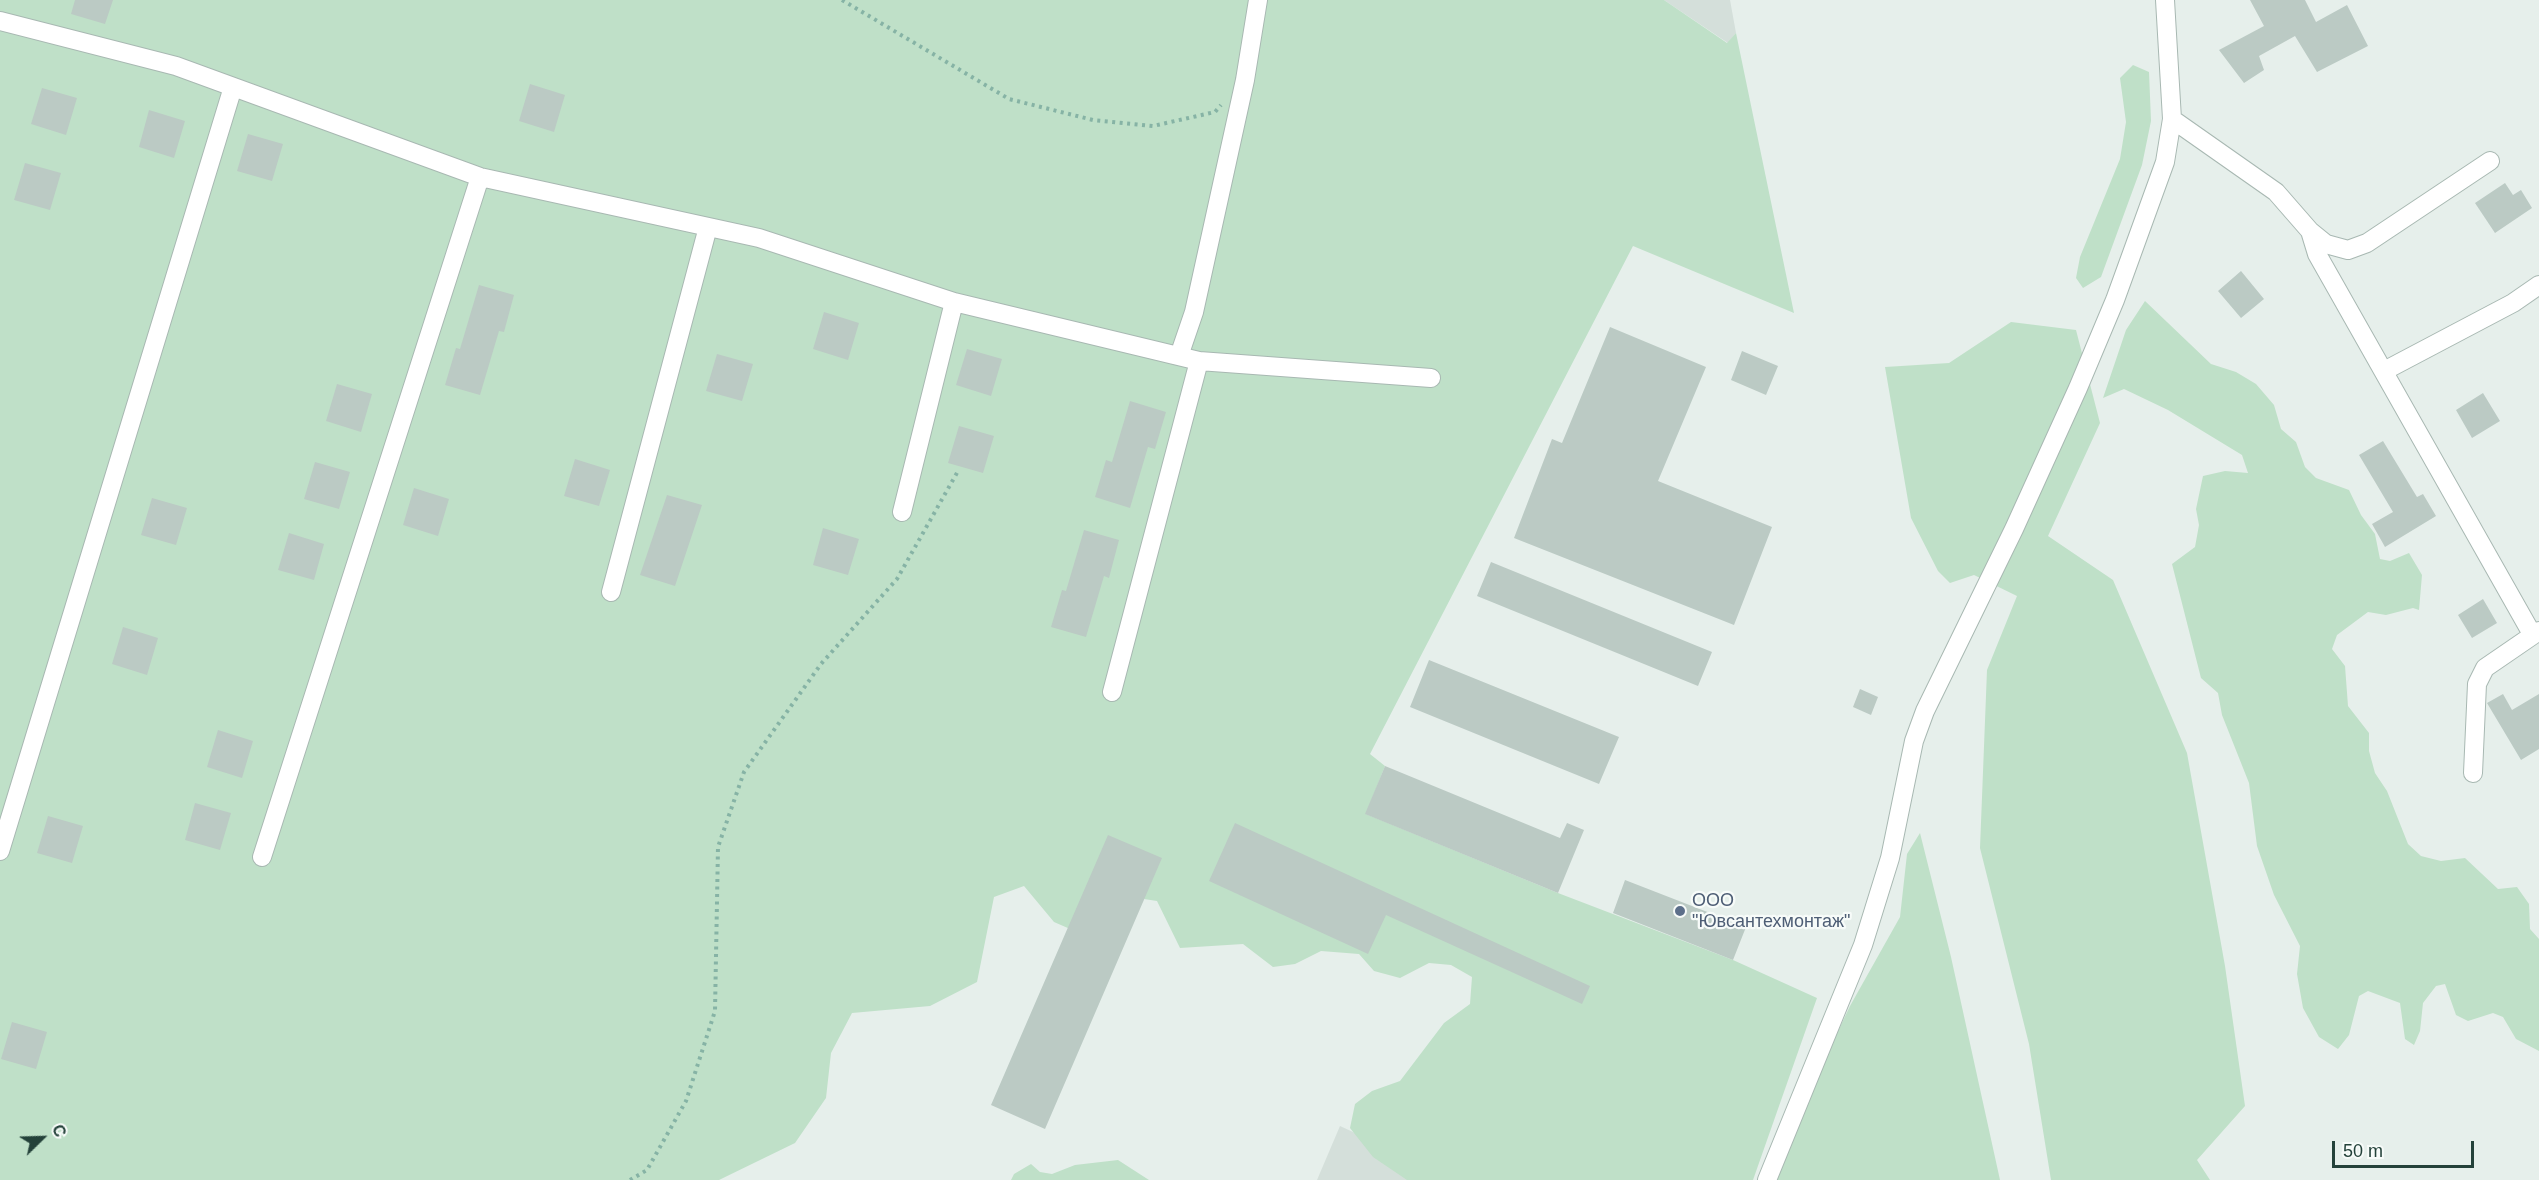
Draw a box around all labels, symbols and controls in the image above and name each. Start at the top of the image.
place label: ООО "Ювсантехмонтаж" [1692,890,1850,932]
marker: ООО "Ювсантехмонтаж" [1673,904,1687,918]
north arrow [12,1108,72,1168]
text: С [49,1122,69,1139]
scale bar [2335,1129,2478,1167]
text: 50 m [2343,1141,2383,1161]

